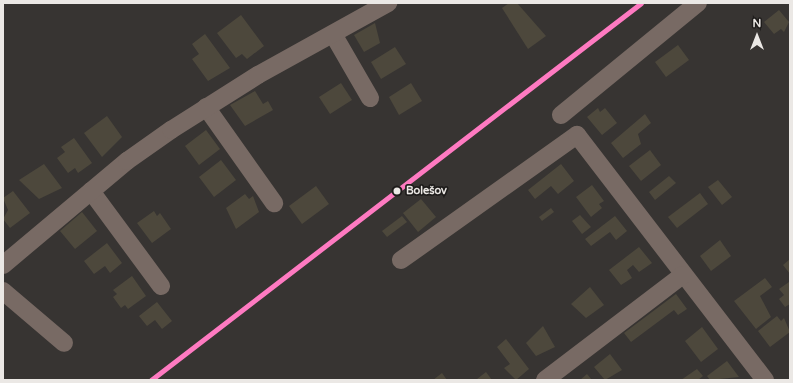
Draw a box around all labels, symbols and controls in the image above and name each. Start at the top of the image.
north arrow [737,16,777,56]
text: N [753,17,761,30]
marker: Bolešov [390,184,404,198]
place label: Bolešov [406,184,447,198]

